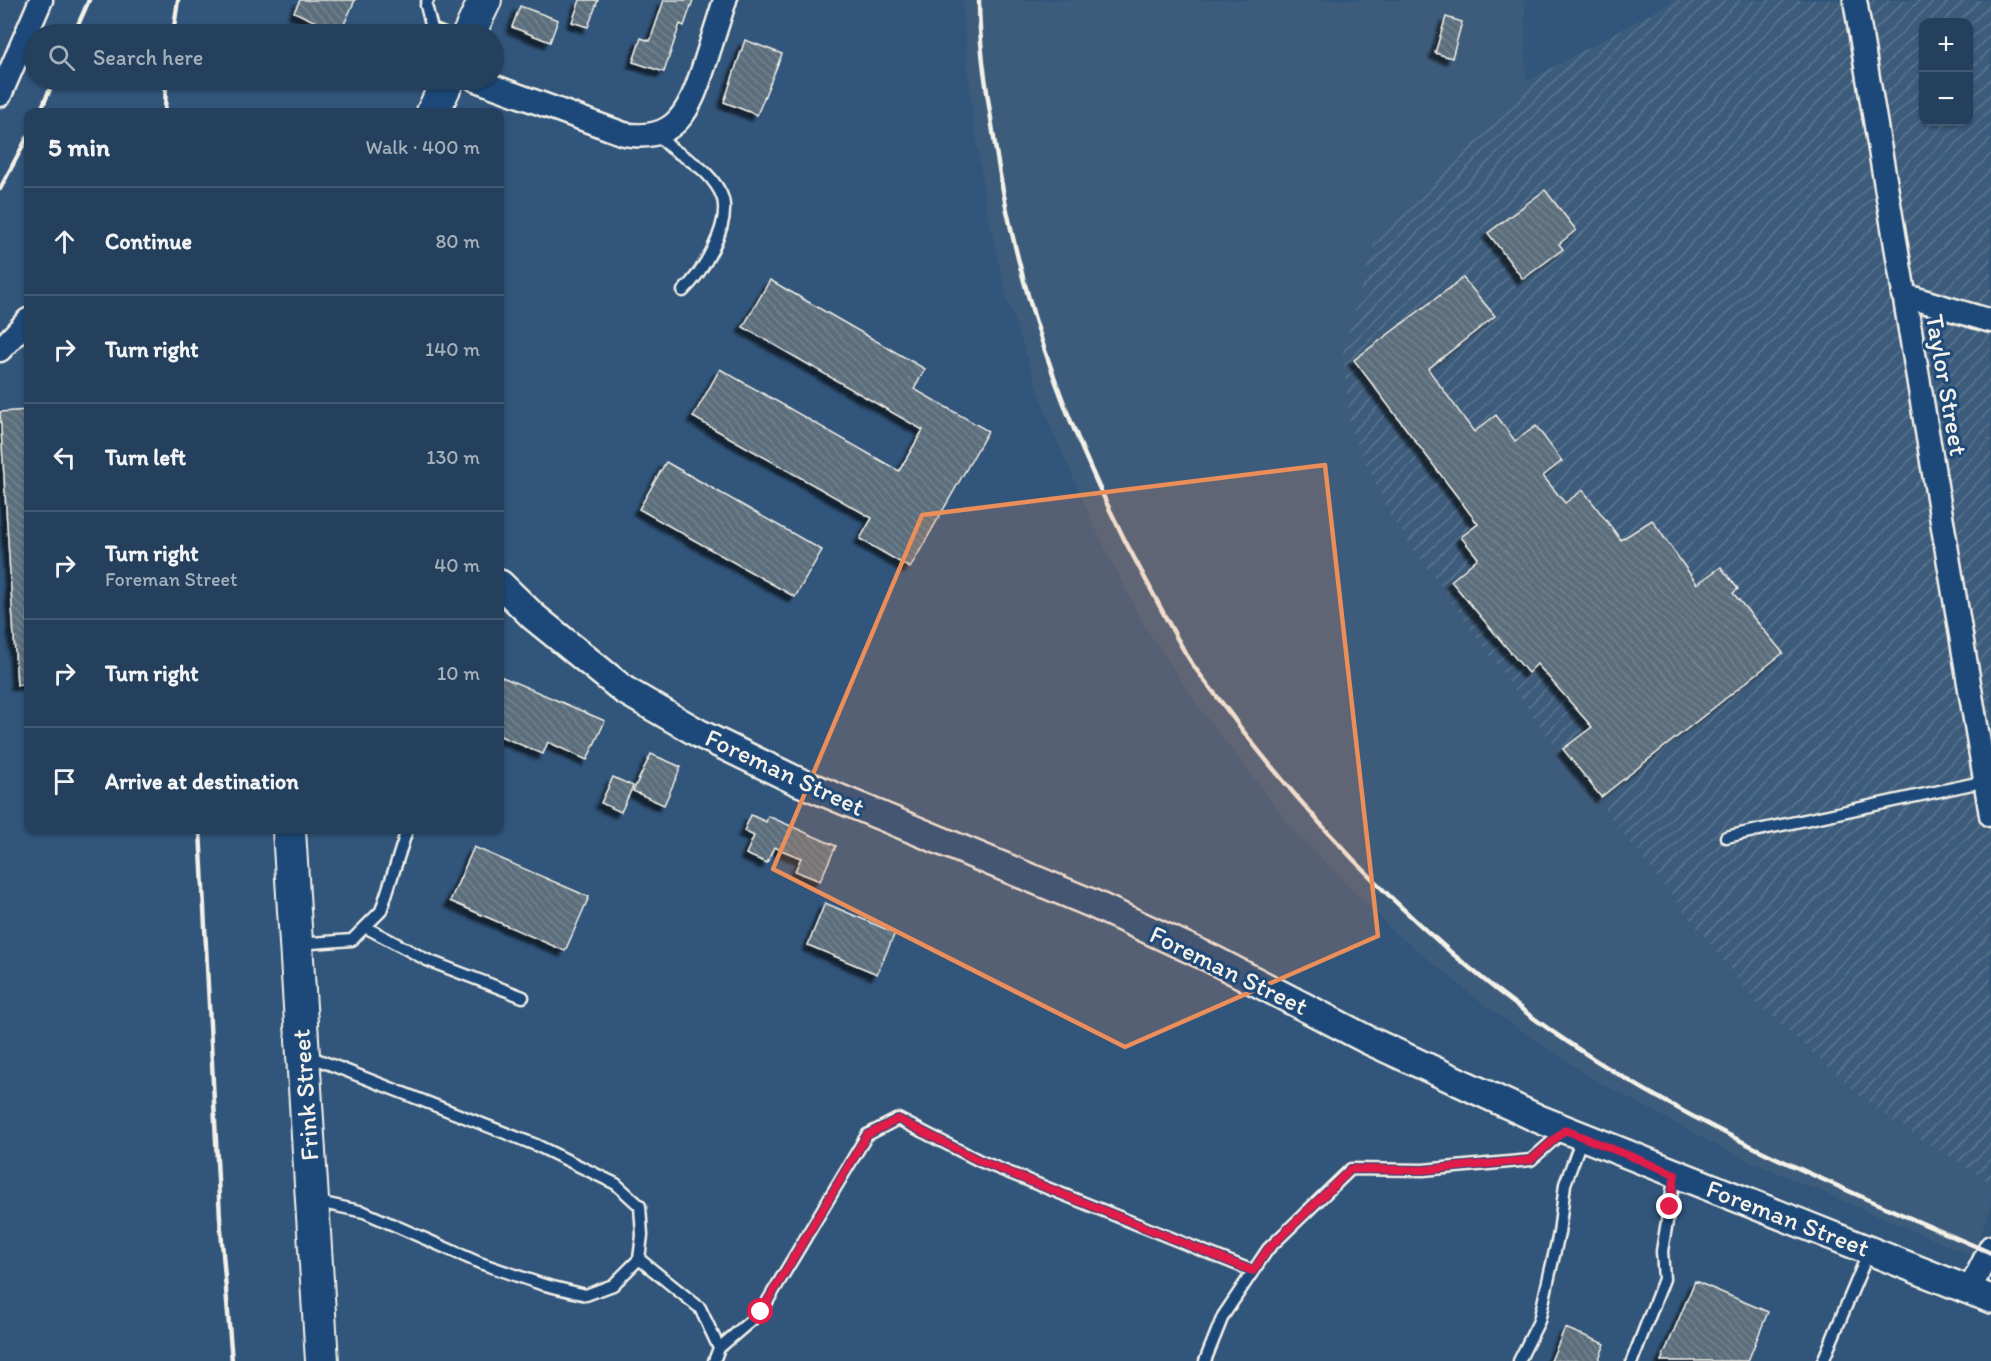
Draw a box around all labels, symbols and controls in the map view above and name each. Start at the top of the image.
map controls [1919,18,1973,126]
button: + [1919,18,1973,72]
search box [24,24,504,90]
icon: search [45,41,78,74]
text: Search here [93,44,203,71]
button: − [1919,72,1973,126]
text: 5 min [48,131,110,163]
text: Walk · 400 m [366,135,480,159]
icon: ahead [48,225,81,258]
text: Continue [105,228,192,255]
text: 80 m [435,229,480,253]
street label: Taylor Street [1919,312,1975,458]
icon: right [48,333,81,366]
text: Turn right [105,336,199,363]
text: 140 m [425,337,480,361]
icon: left [48,441,81,474]
text: Turn left [105,444,186,471]
text: 130 m [426,445,480,469]
text: Turn right [105,540,199,567]
icon: right [48,549,81,582]
text: 40 m [434,553,480,577]
text: Foreman Street [105,567,237,591]
icon: right [48,657,81,690]
text: Turn right [105,660,199,687]
text: 10 m [437,661,480,685]
street label: Foreman Street [700,721,870,823]
icon: arrive [48,765,81,798]
text: Arrive at destination [105,768,299,795]
street label: Foreman Street [1145,918,1314,1022]
street label: Frink Street [284,1028,326,1162]
street label: Foreman Street [1702,1172,1874,1264]
route end [1656,1193,1682,1219]
route start [747,1298,773,1324]

